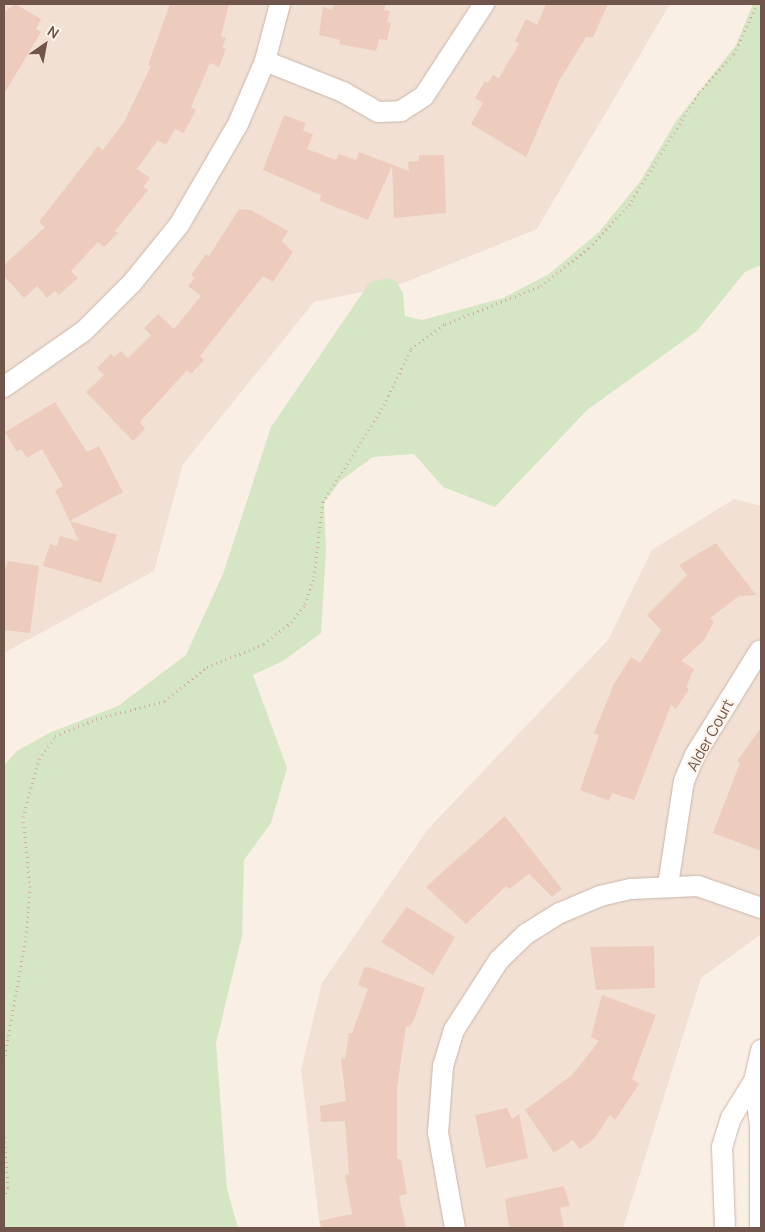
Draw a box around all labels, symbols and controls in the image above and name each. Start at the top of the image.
north arrow [20,20,70,70]
text: N [44,21,63,43]
street label: Alder Court [683,696,737,774]

